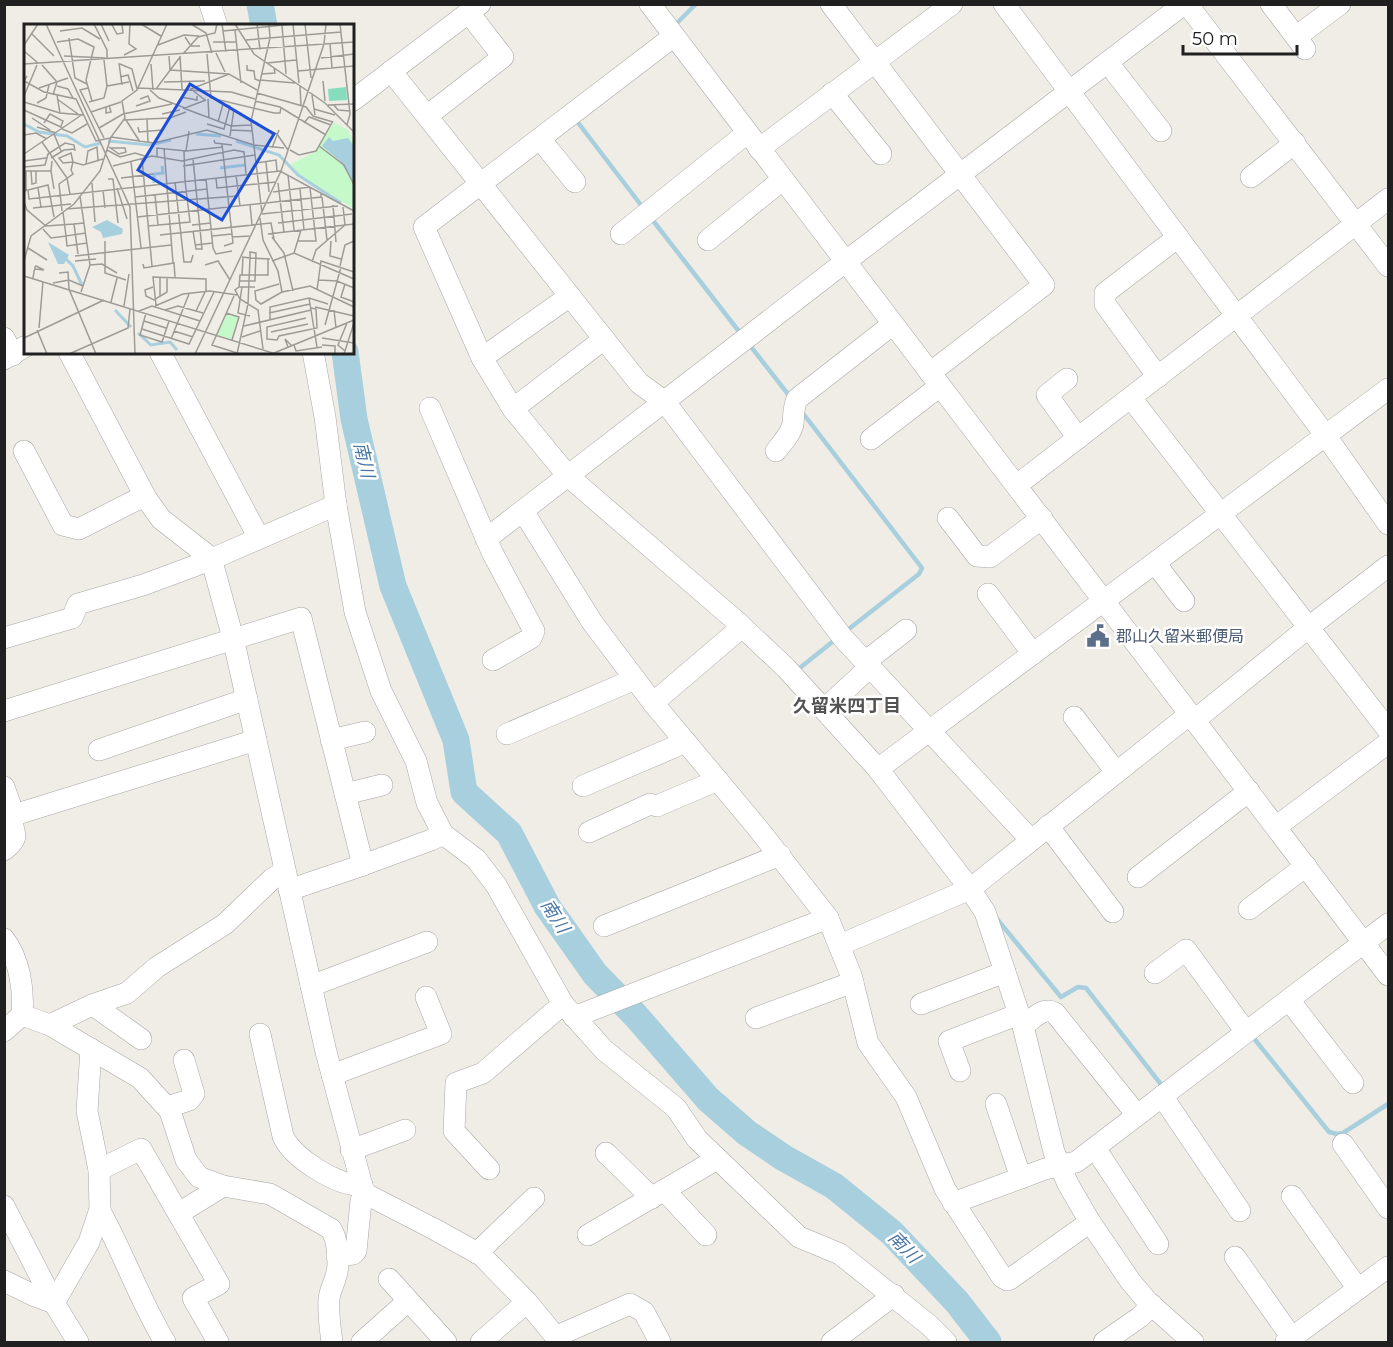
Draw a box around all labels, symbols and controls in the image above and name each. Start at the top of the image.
scale bar [1183,18,1297,56]
inset map [24,24,354,354]
text: 50 m [1192,28,1238,50]
water label: 南川 [349,440,379,482]
public building icon: 郡山久留米郵便局 [1085,623,1111,649]
place label: 郡山久留米郵便局 [1116,627,1244,646]
district label: 久留米四丁目 [793,695,901,717]
water label: 南川 [536,895,575,939]
water label: 南川 [884,1226,926,1269]

